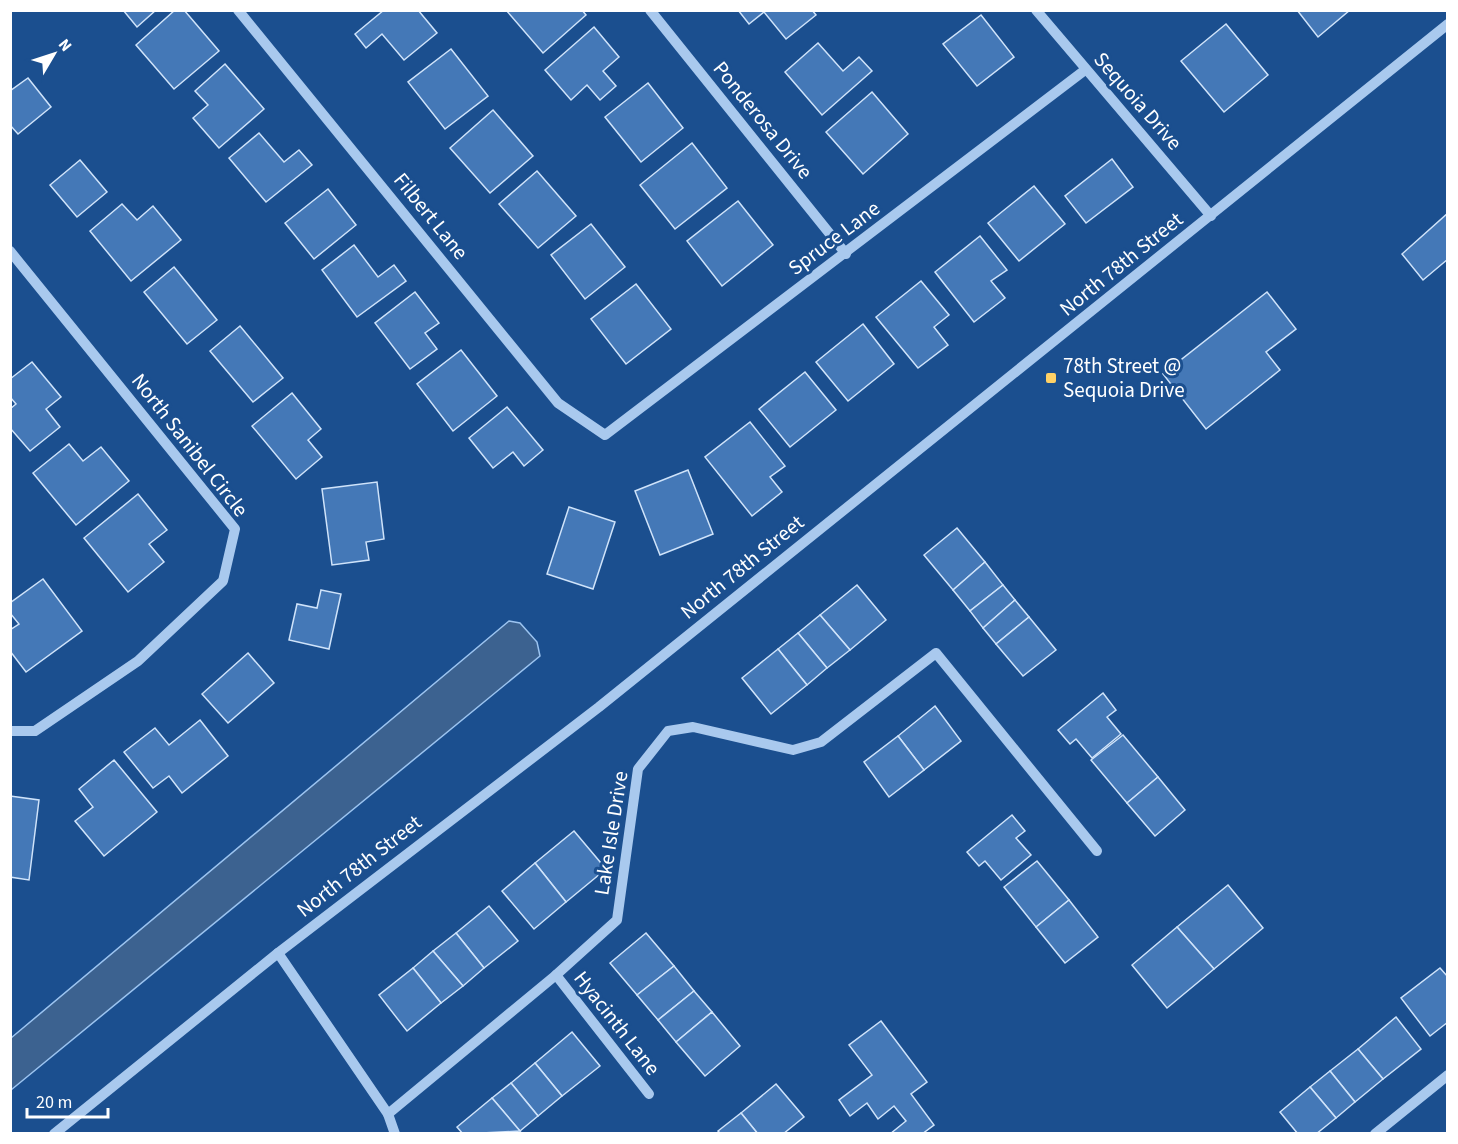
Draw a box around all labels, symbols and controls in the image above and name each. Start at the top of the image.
north arrow [24,24,84,84]
text: N [53,34,77,56]
street label: Sequoia Drive [1087,45,1189,157]
street label: Ponderosa Drive [706,55,820,185]
street label: Filbert Lane [387,166,475,266]
street label: Spruce Lane [782,194,886,282]
street label: North 78th Street [1053,205,1189,323]
place label: 78th Street @ Sequoia Drive [1063,351,1185,405]
street label: North Sanibel Circle [124,367,256,523]
marker: 78th Street @ Sequoia Drive [1044,371,1058,385]
street label: North 78th Street [674,508,810,626]
street label: Lake Isle Drive [586,769,636,897]
street label: North 78th Street [290,808,428,924]
street label: Hyacinth Lane [567,964,667,1082]
scale bar [27,1081,108,1119]
text: 20 m [36,1090,72,1115]

